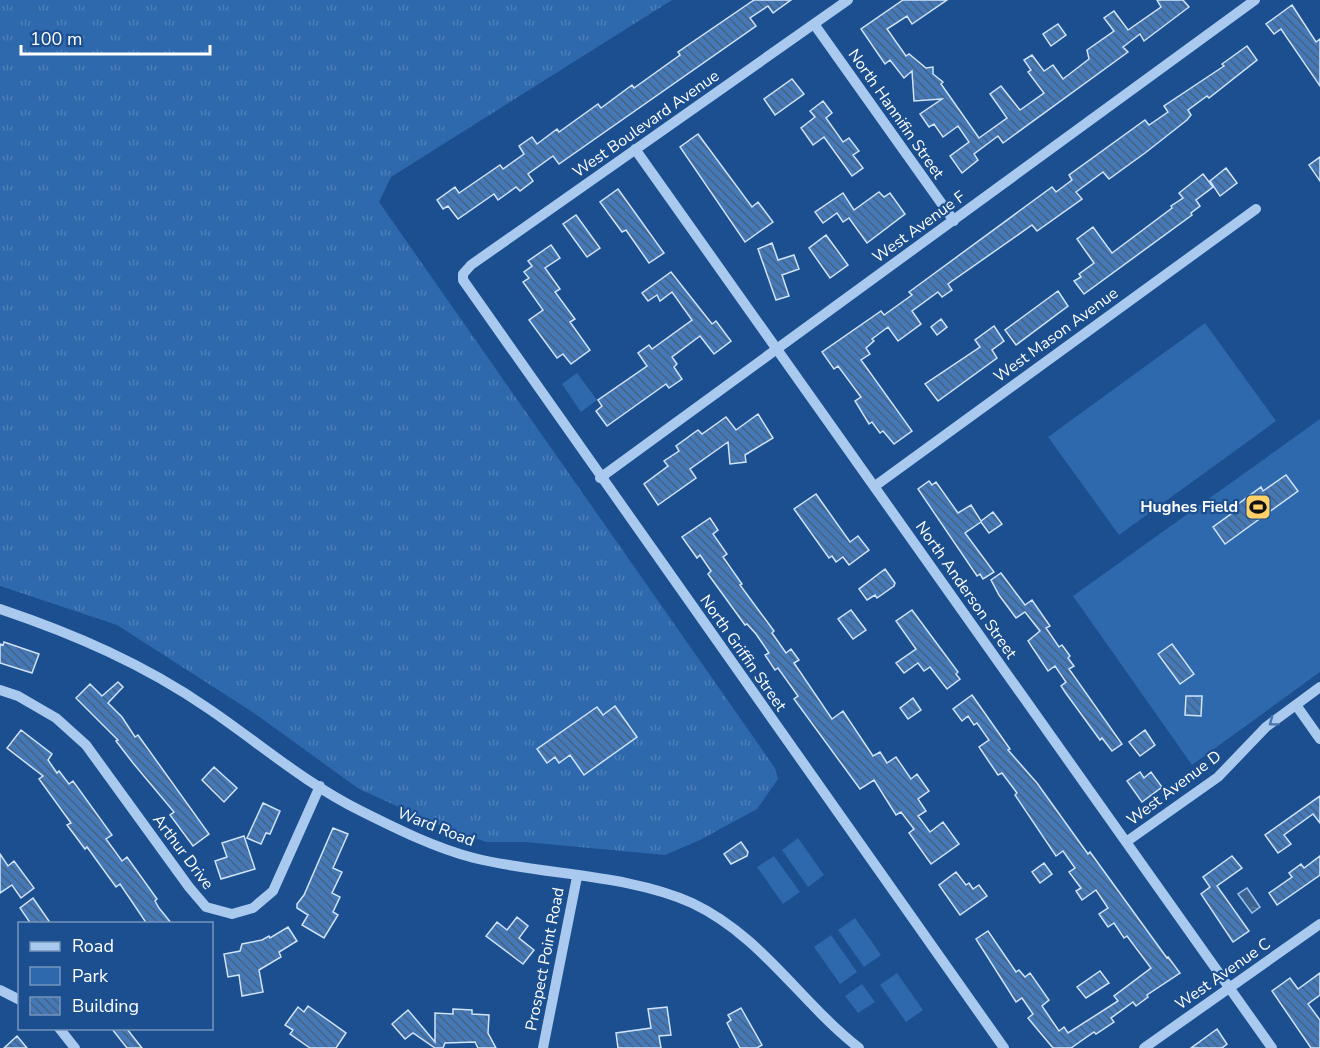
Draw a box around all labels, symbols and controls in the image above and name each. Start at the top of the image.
scale bar [21,18,210,56]
text: 100 m [30,27,82,51]
street label: North Hannifin Street [843,45,949,184]
street label: West Boulevard Avenue [568,65,724,183]
street label: West Avenue F [868,186,970,268]
street label: West Mason Avenue [989,282,1123,388]
sports icon: Hughes Field [1243,492,1273,522]
place label: Hughes Field [1140,496,1238,518]
street label: North Anderson Street [910,517,1022,664]
street label: North Griffin Street [695,590,792,716]
one-way arrow [1269,714,1280,725]
street label: West Avenue D [1122,745,1226,831]
street label: Ward Road [394,802,478,852]
street label: Arthur Drive [147,810,219,894]
street label: Prospect Point Road [520,885,570,1033]
legend [18,922,213,1030]
street label: West Avenue C [1171,933,1275,1015]
text: Road [72,934,114,958]
text: Park [72,964,109,988]
text: Building [72,994,139,1018]

